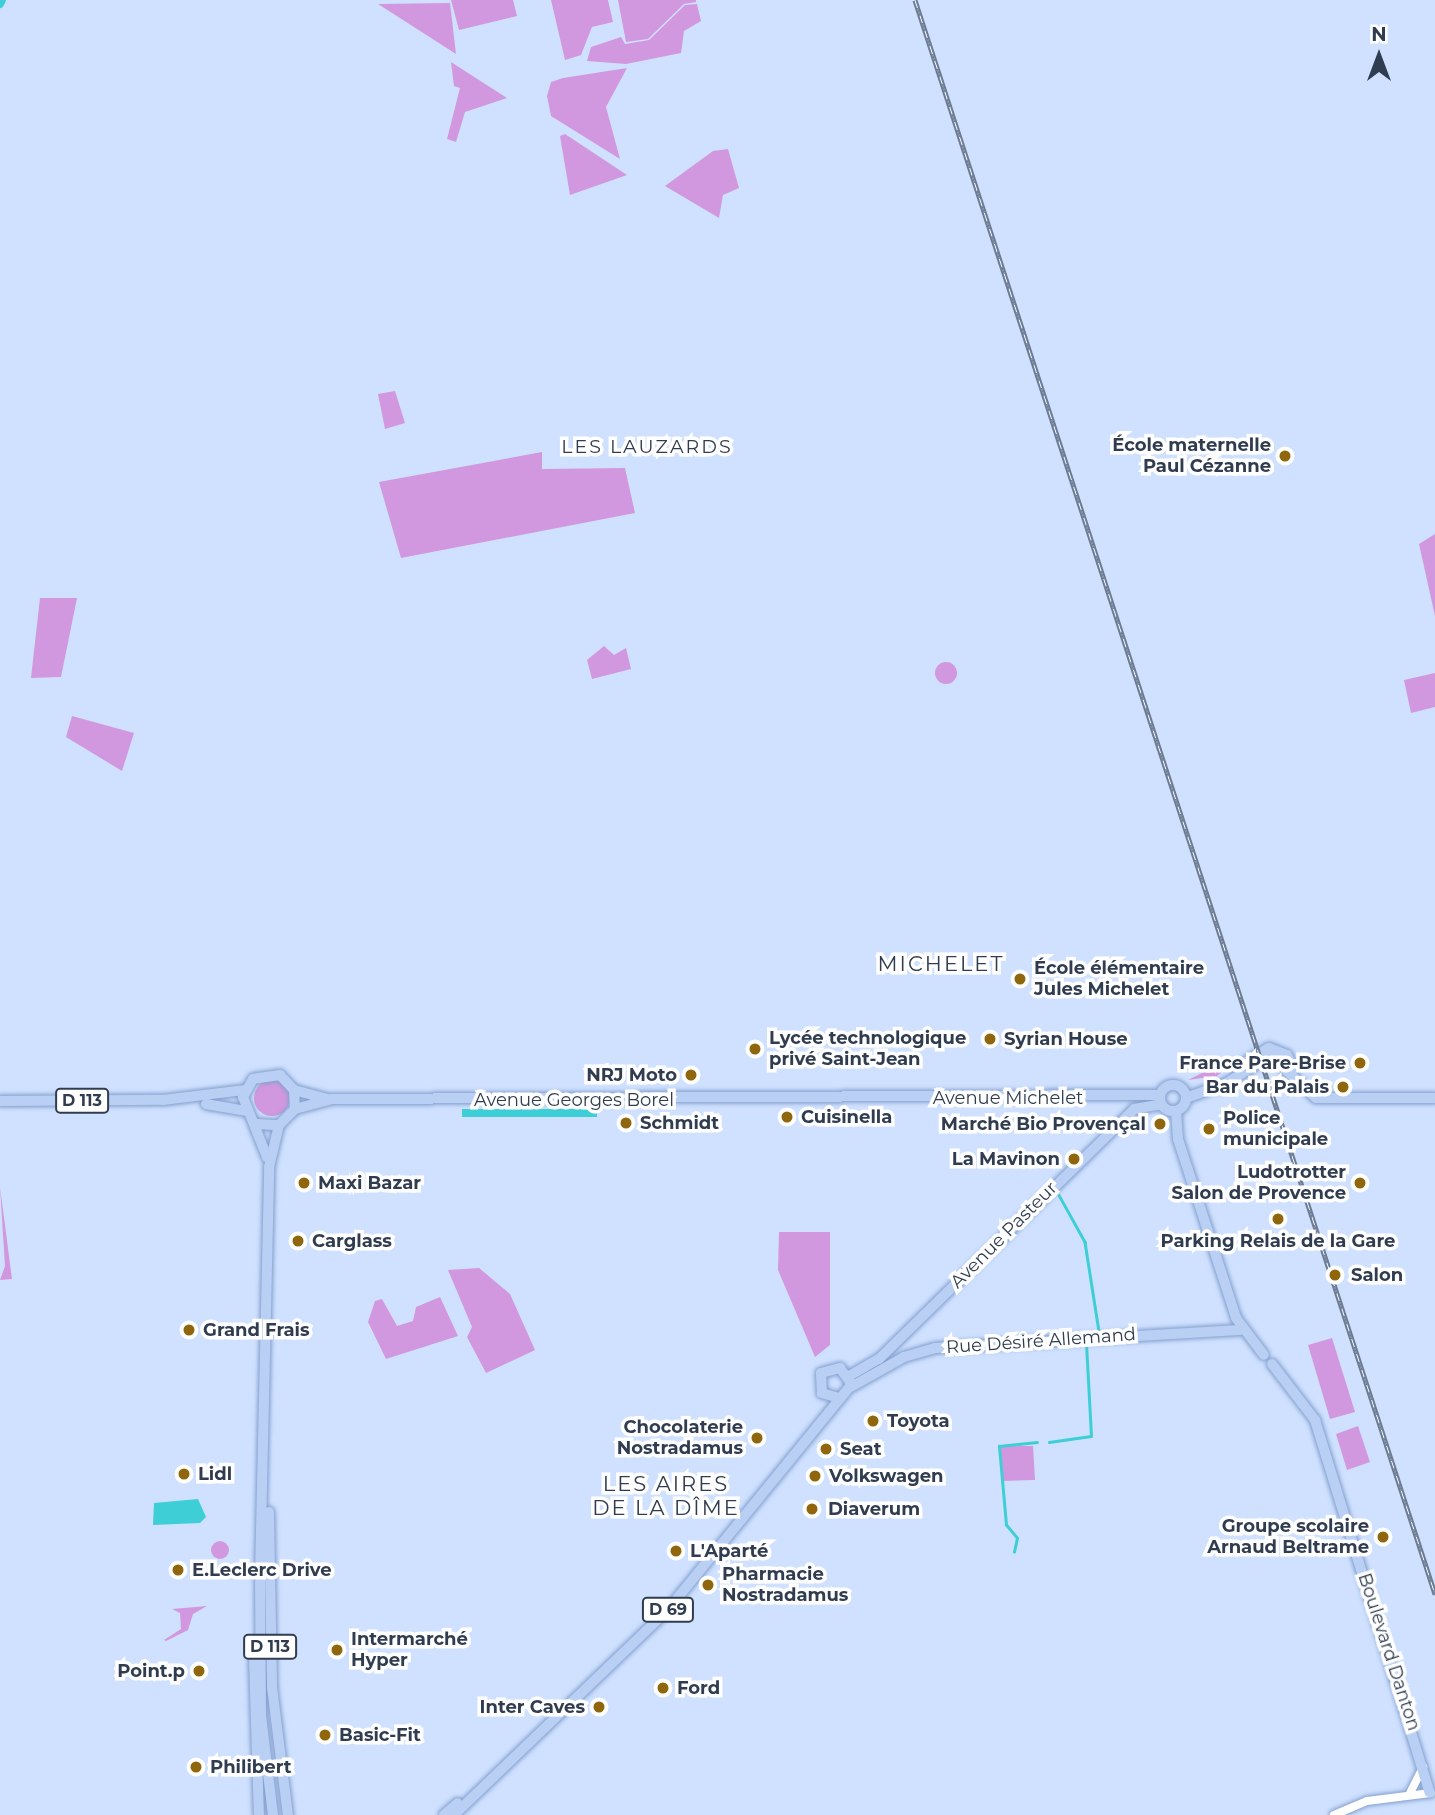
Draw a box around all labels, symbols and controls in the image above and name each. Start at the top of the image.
north arrow [1344,21,1414,91]
text: N [1371,23,1387,46]
place label: École maternelle Paul Cézanne [1112,435,1271,478]
district label: LES LAUZARDS [563,436,731,458]
marker: École maternelle Paul Cézanne [1277,448,1293,464]
district label: MICHELET [879,951,1003,977]
place label: École élémentaire Jules Michelet [1034,958,1204,1000]
marker: École élémentaire Jules Michelet [1012,971,1028,987]
place label: Lycée technologique privé Saint-Jean [769,1028,966,1070]
place label: Syrian House [1004,1028,1128,1050]
marker: Syrian House [982,1031,998,1047]
marker: Lycée technologique privé Saint-Jean [747,1041,763,1057]
place label: France Pare-Brise [1179,1052,1346,1074]
marker: France Pare-Brise [1352,1055,1368,1071]
place label: NRJ Moto [586,1064,677,1086]
marker: NRJ Moto [683,1067,699,1083]
place label: Bar du Palais [1206,1076,1329,1098]
marker: Bar du Palais [1335,1079,1351,1095]
street label: Avenue Michelet [933,1087,1083,1109]
road number: D 113 [54,1088,110,1114]
street label: Avenue Georges Borel [474,1089,674,1111]
place label: Cuisinella [801,1106,892,1128]
place label: Police municipale [1223,1108,1328,1150]
marker: Cuisinella [779,1109,795,1125]
place label: Schmidt [640,1112,719,1134]
place label: Marché Bio Provençal [941,1113,1146,1135]
marker: Schmidt [618,1115,634,1131]
marker: Marché Bio Provençal [1152,1116,1168,1132]
marker: Police municipale [1201,1121,1217,1137]
place label: La Mavinon [952,1148,1060,1170]
marker: La Mavinon [1066,1151,1082,1167]
place label: Ludotrotter Salon de Provence [1171,1162,1346,1204]
place label: Maxi Bazar [318,1172,421,1194]
marker: Maxi Bazar [296,1175,312,1191]
marker: Ludotrotter Salon de Provence [1352,1175,1368,1191]
street label: Avenue Pasteur [946,1177,1062,1293]
marker: Parking Relais de la Gare [1270,1211,1286,1227]
place label: Carglass [312,1230,392,1252]
place label: Parking Relais de la Gare [1161,1230,1395,1252]
marker: Carglass [290,1233,306,1249]
place label: Salon [1351,1264,1403,1286]
marker: Salon [1325,1265,1345,1285]
place label: Grand Frais [203,1319,310,1341]
marker: Grand Frais [181,1322,197,1338]
street label: Rue Désiré Allemand [945,1324,1137,1358]
place label: Toyota [887,1410,950,1432]
marker: Toyota [865,1413,881,1429]
place label: Chocolaterie Nostradamus [617,1417,743,1460]
marker: Chocolaterie Nostradamus [749,1430,765,1446]
place label: Seat [840,1438,882,1460]
marker: Seat [818,1441,834,1457]
place label: Lidl [198,1463,232,1485]
place label: Volkswagen [829,1465,944,1487]
marker: Lidl [176,1466,192,1482]
marker: Volkswagen [807,1468,823,1484]
district label: LES AIRES DE LA DÎME [593,1471,739,1521]
place label: Diaverum [828,1498,920,1520]
marker: Diaverum [802,1499,822,1519]
place label: Groupe scolaire Arnaud Beltrame [1207,1516,1369,1558]
marker: Groupe scolaire Arnaud Beltrame [1375,1529,1391,1545]
place label: L'Aparté [690,1540,768,1562]
marker: L'Aparté [668,1543,684,1559]
place label: E.Leclerc Drive [192,1559,332,1581]
marker: E.Leclerc Drive [170,1562,186,1578]
place label: Pharmacie Nostradamus [722,1564,848,1606]
street label: Boulevard Danton [1353,1570,1425,1734]
marker: Pharmacie Nostradamus [700,1577,716,1593]
road number: D 69 [642,1598,694,1622]
place label: Intermarché Hyper [351,1629,468,1672]
road number: D 113 [242,1634,298,1660]
marker: Intermarché Hyper [329,1642,345,1658]
place label: Point.p [117,1660,185,1682]
marker: Point.p [191,1663,207,1679]
place label: Ford [677,1677,720,1699]
marker: Ford [655,1680,671,1696]
place label: Inter Caves [480,1696,585,1718]
marker: Inter Caves [591,1699,607,1715]
place label: Basic-Fit [339,1724,421,1746]
marker: Basic-Fit [317,1727,333,1743]
place label: Philibert [210,1756,292,1778]
marker: Philibert [188,1759,204,1775]

